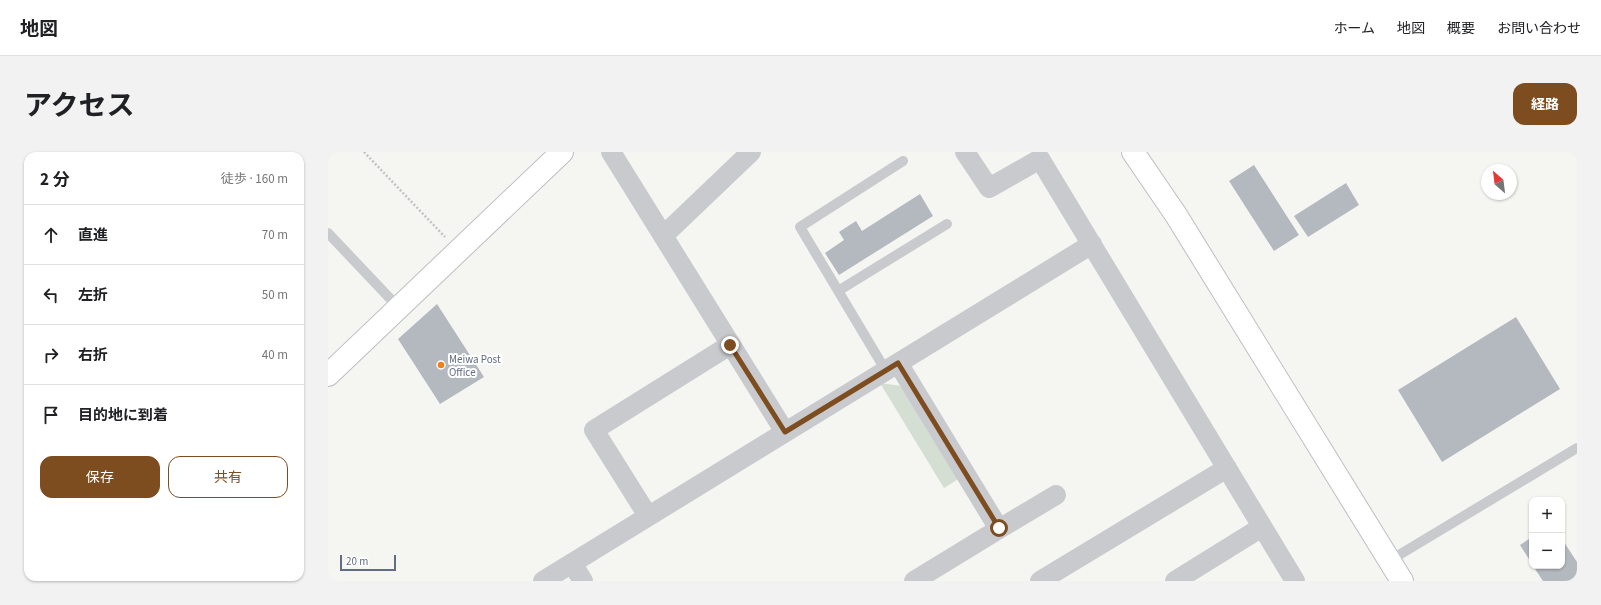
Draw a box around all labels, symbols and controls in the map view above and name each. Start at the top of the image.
text: 地図 [20,16,58,43]
text: ホーム [1333,19,1375,39]
text: 地図 [1397,19,1425,39]
text: 概要 [1447,19,1475,39]
text: お問い合わせ [1497,19,1581,39]
button: 経路 [1513,83,1577,125]
text: アクセス [24,86,135,126]
north arrow [1481,164,1517,200]
text: 2 分 [40,168,69,192]
text: 徒歩 · 160 m [221,170,288,188]
icon: ahead [40,224,62,246]
text: 直進 [78,225,108,246]
text: 70 m [262,226,288,244]
icon: left [40,284,62,306]
text: 左折 [78,285,108,306]
text: 50 m [262,286,288,304]
route end [721,336,739,354]
icon: right [40,344,62,366]
text: 右折 [78,345,108,366]
text: 40 m [262,346,288,364]
place label: Meiwa Post Office [449,352,501,380]
marker: Meiwa Post Office [436,360,446,370]
icon: arrive [40,404,62,426]
text: 目的地に到着 [78,405,168,426]
button: 保存 [40,456,160,498]
button: 共有 [168,456,288,498]
map controls [1529,497,1565,569]
button: + [1529,497,1565,533]
route start [990,519,1008,537]
button: − [1529,533,1565,569]
scale bar [340,553,396,572]
text: 20 m [346,554,368,569]

